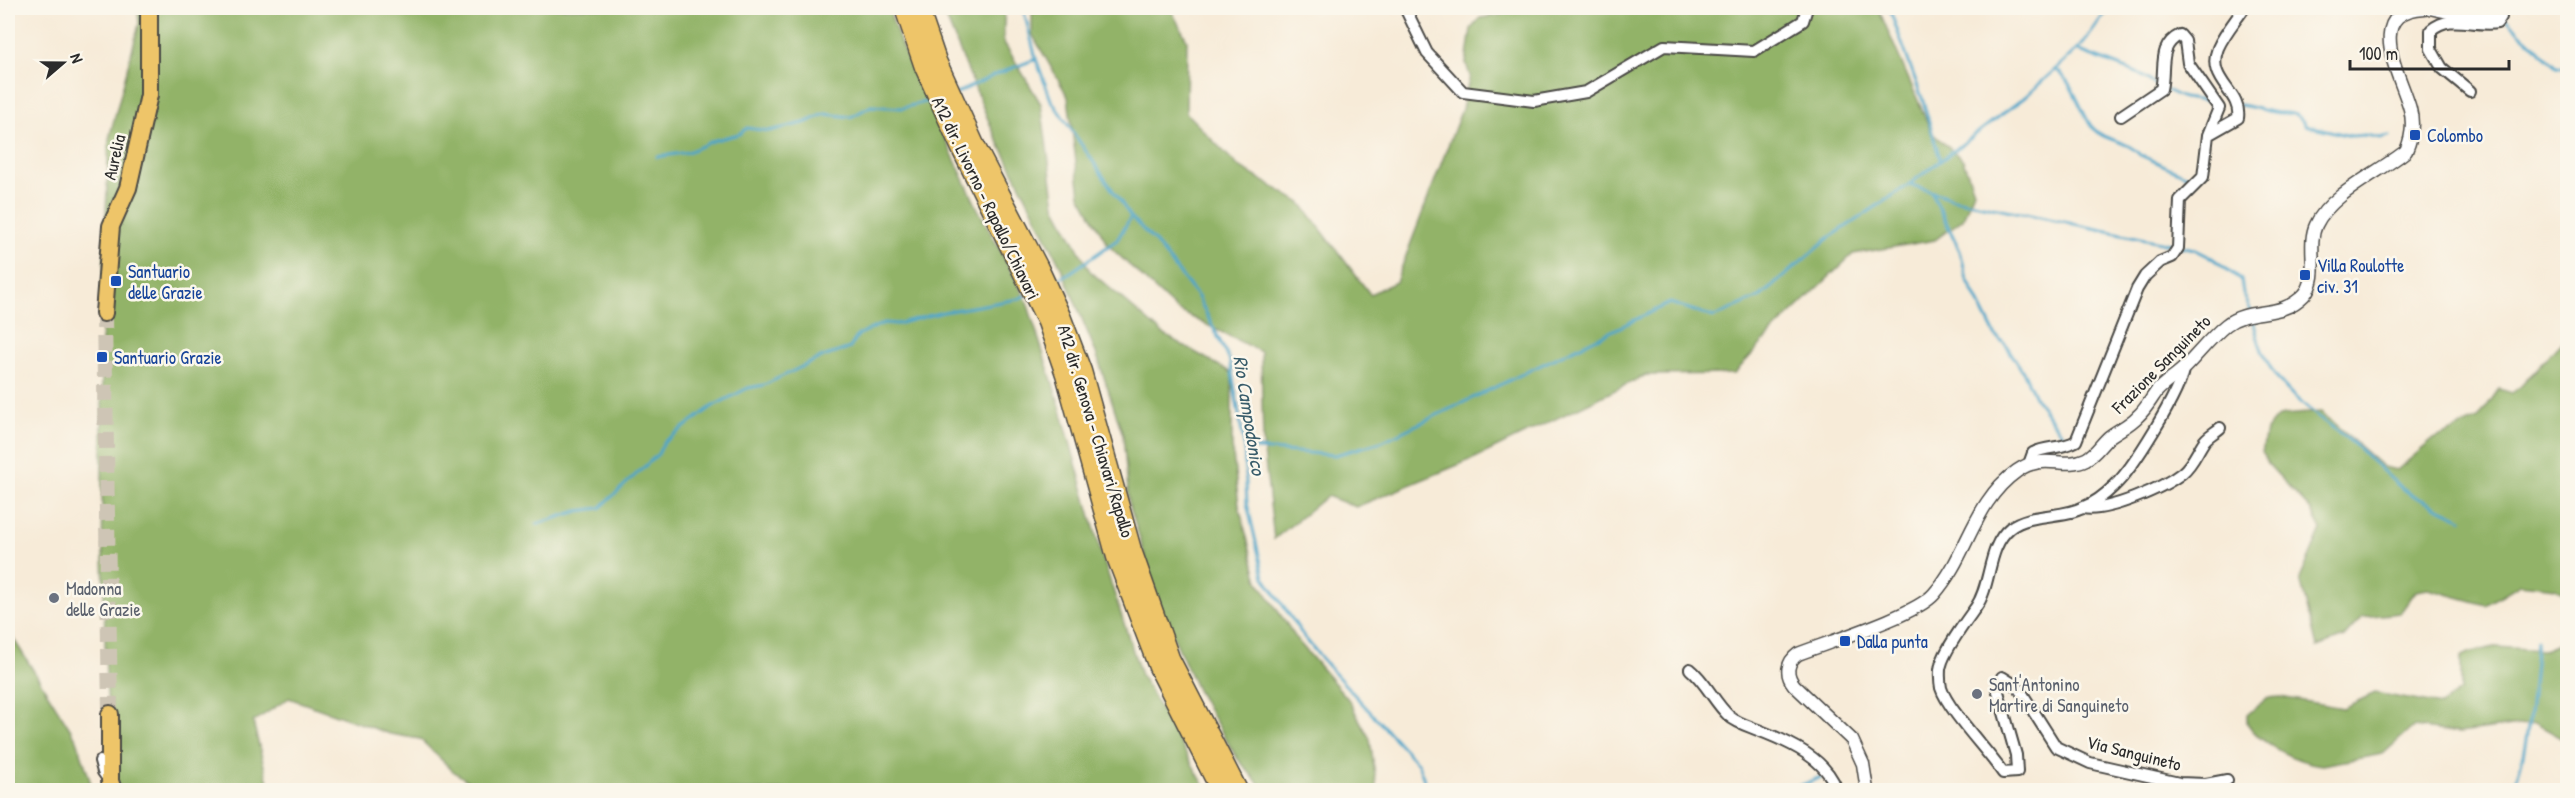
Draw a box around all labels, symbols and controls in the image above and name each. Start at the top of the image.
north arrow [33,33,93,93]
scale bar [2350,33,2509,71]
text: 100 m [2359,41,2398,66]
text: N [65,50,89,66]
street label: A12 dir. Livorno - Rapallo/Chiavari [926,92,1046,304]
place label: Colombo [2427,123,2483,148]
marker: Colombo [2408,128,2422,142]
street label: Aurelia [97,132,131,182]
place label: Villa Roulotte civ. 31 [2317,253,2404,299]
place label: Santuario delle Grazie [128,259,203,305]
marker: Villa Roulotte civ. 31 [2298,268,2312,282]
marker: Santuario delle Grazie [109,274,123,288]
street label: Frazione Sanguineto [2105,309,2216,420]
street label: A12 dir. Genova - Chiavari/Rapallo [1052,322,1140,540]
place label: Santuario Grazie [114,345,222,370]
marker: Santuario Grazie [95,350,109,364]
water label: Rio Campodonico [1226,353,1273,479]
place label: Madonna delle Grazie [66,576,141,622]
marker: Madonna delle Grazie [47,591,61,605]
place label: Dalla punta [1857,629,1928,654]
marker: Dalla punta [1838,634,1852,648]
place label: Sant'Antonino Martire di Sanguineto [1989,672,2129,718]
marker: Sant'Antonino Martire di Sanguineto [1970,687,1984,701]
street label: Via Sanguineto [2084,729,2184,777]

